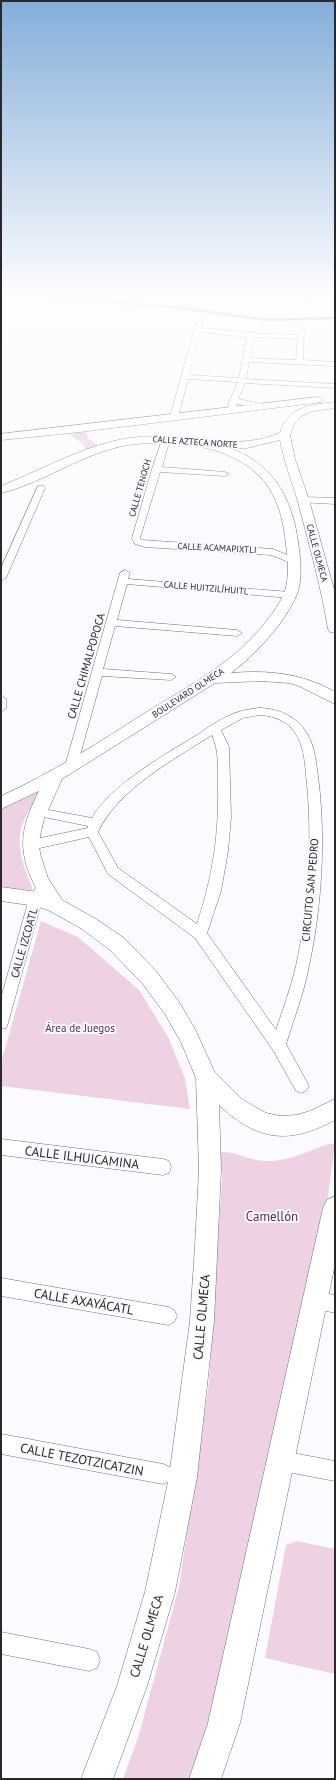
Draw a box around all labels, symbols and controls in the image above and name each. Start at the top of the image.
street label: CALLE AZTECA NORTE [152,433,238,450]
street label: CALLE TENOCH [126,458,153,518]
street label: CALLE OLMECA [304,523,331,584]
street label: CALLE ACAMAPIXTLI [177,540,257,555]
street label: CALLE HUITZILÍHUITL [163,578,249,597]
street label: CALLE CHIMALPOPOCA [64,611,108,721]
street label: BOULEVARD OLMECA [150,665,226,720]
street label: CIRCUITO SAN PEDRO [299,838,321,942]
street label: CALLE IZCOATL [7,906,41,980]
park label: Área de Juegos [45,1021,115,1035]
street label: CALLE ILHUICAMINA [24,1142,140,1173]
park label: Camellón [246,1208,298,1225]
street label: CALLE OLMECA [189,1273,214,1361]
street label: CALLE AXAYÁCATL [33,1284,135,1319]
street label: CALLE TEZOTZICATZIN [19,1439,145,1480]
street label: CALLE OLMECA [126,1592,167,1680]

